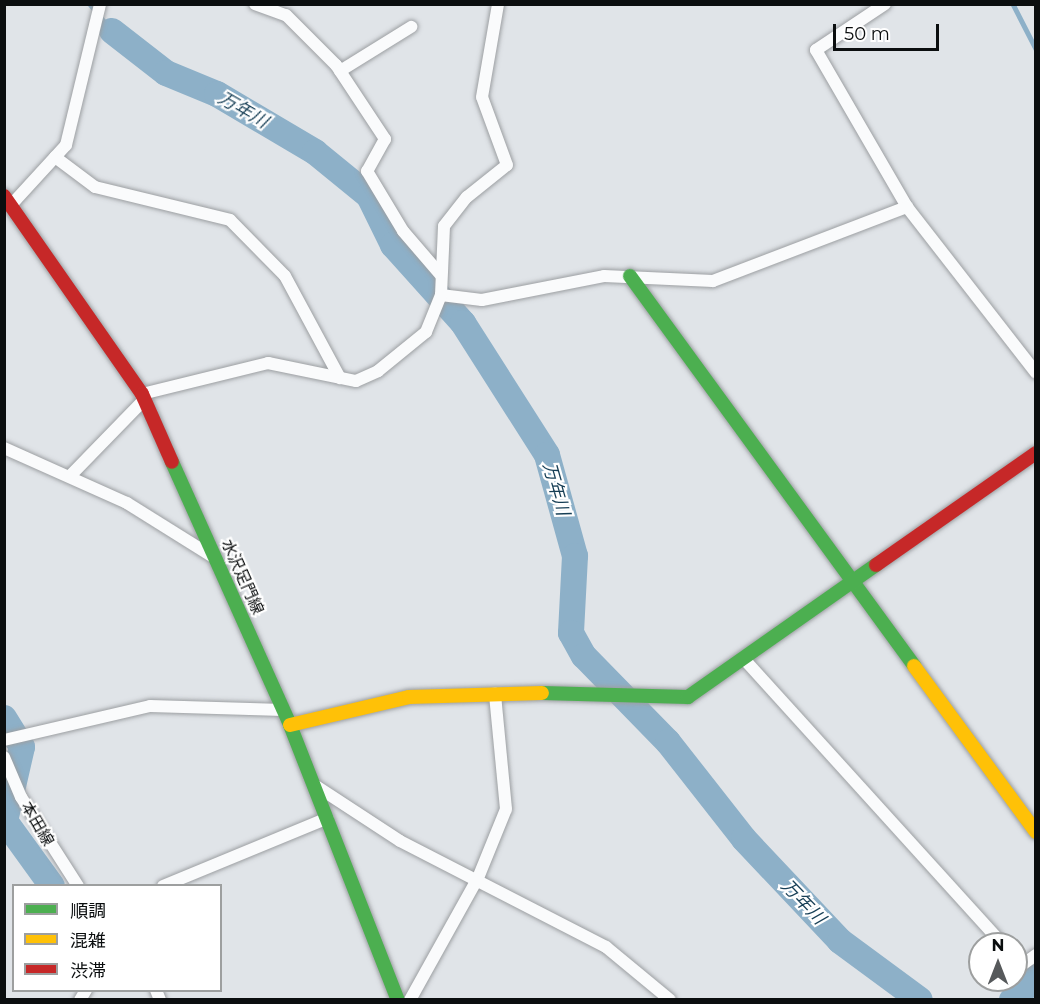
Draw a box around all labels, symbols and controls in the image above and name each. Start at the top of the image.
scale bar [836,12,942,50]
text: 50 m [844,23,890,45]
water label: 万年川 [214,87,272,133]
water label: 万年川 [538,460,574,518]
street label: 水沢足門線 [217,537,267,617]
street label: 本田線 [17,798,57,850]
water label: 万年川 [776,875,830,929]
legend [12,884,222,992]
text: 順調 [70,900,106,922]
text: 混雑 [70,930,106,952]
north arrow [968,932,1028,992]
text: N [992,936,1004,955]
text: 渋滞 [70,960,106,982]

